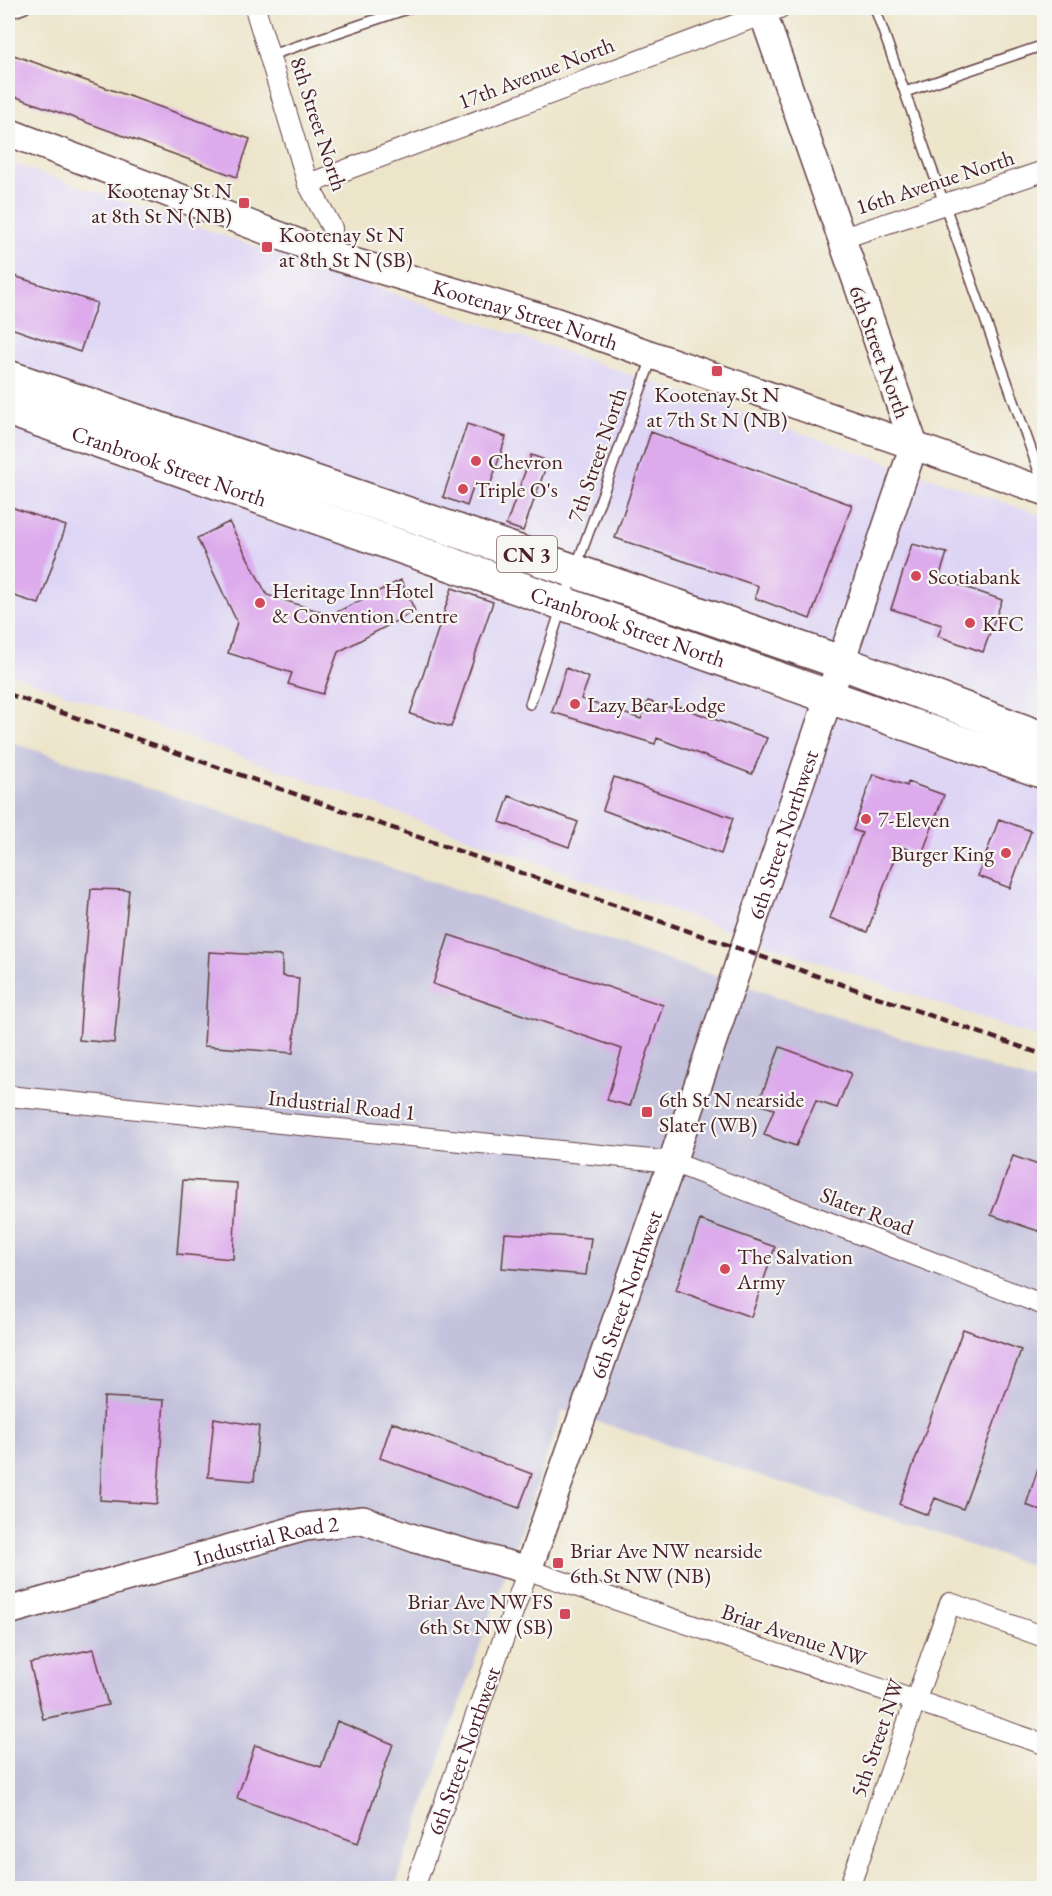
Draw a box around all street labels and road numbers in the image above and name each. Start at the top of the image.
street label: 17th Avenue North [454,30,618,116]
street label: 8th Street North [284,53,354,195]
street label: 16th Avenue North [852,143,1018,221]
street label: Kootenay Street North [429,272,622,357]
street label: 6th Street North [842,281,918,423]
street label: 7th Street North [561,384,633,526]
street label: Cranbrook Street North [68,418,271,513]
road number: CN 3 [497,536,557,572]
street label: Cranbrook Street North [526,579,730,674]
street label: 6th Street Northwest [741,746,825,923]
street label: Industrial Road 1 [267,1083,417,1127]
street label: Slater Road [816,1180,919,1242]
street label: 6th Street Northwest [582,1206,668,1382]
street label: Industrial Road 2 [191,1509,340,1572]
street label: Briar Avenue NW [718,1597,871,1674]
street label: 6th Street Northwest [420,1662,507,1839]
street label: 5th Street NW [843,1674,911,1801]

